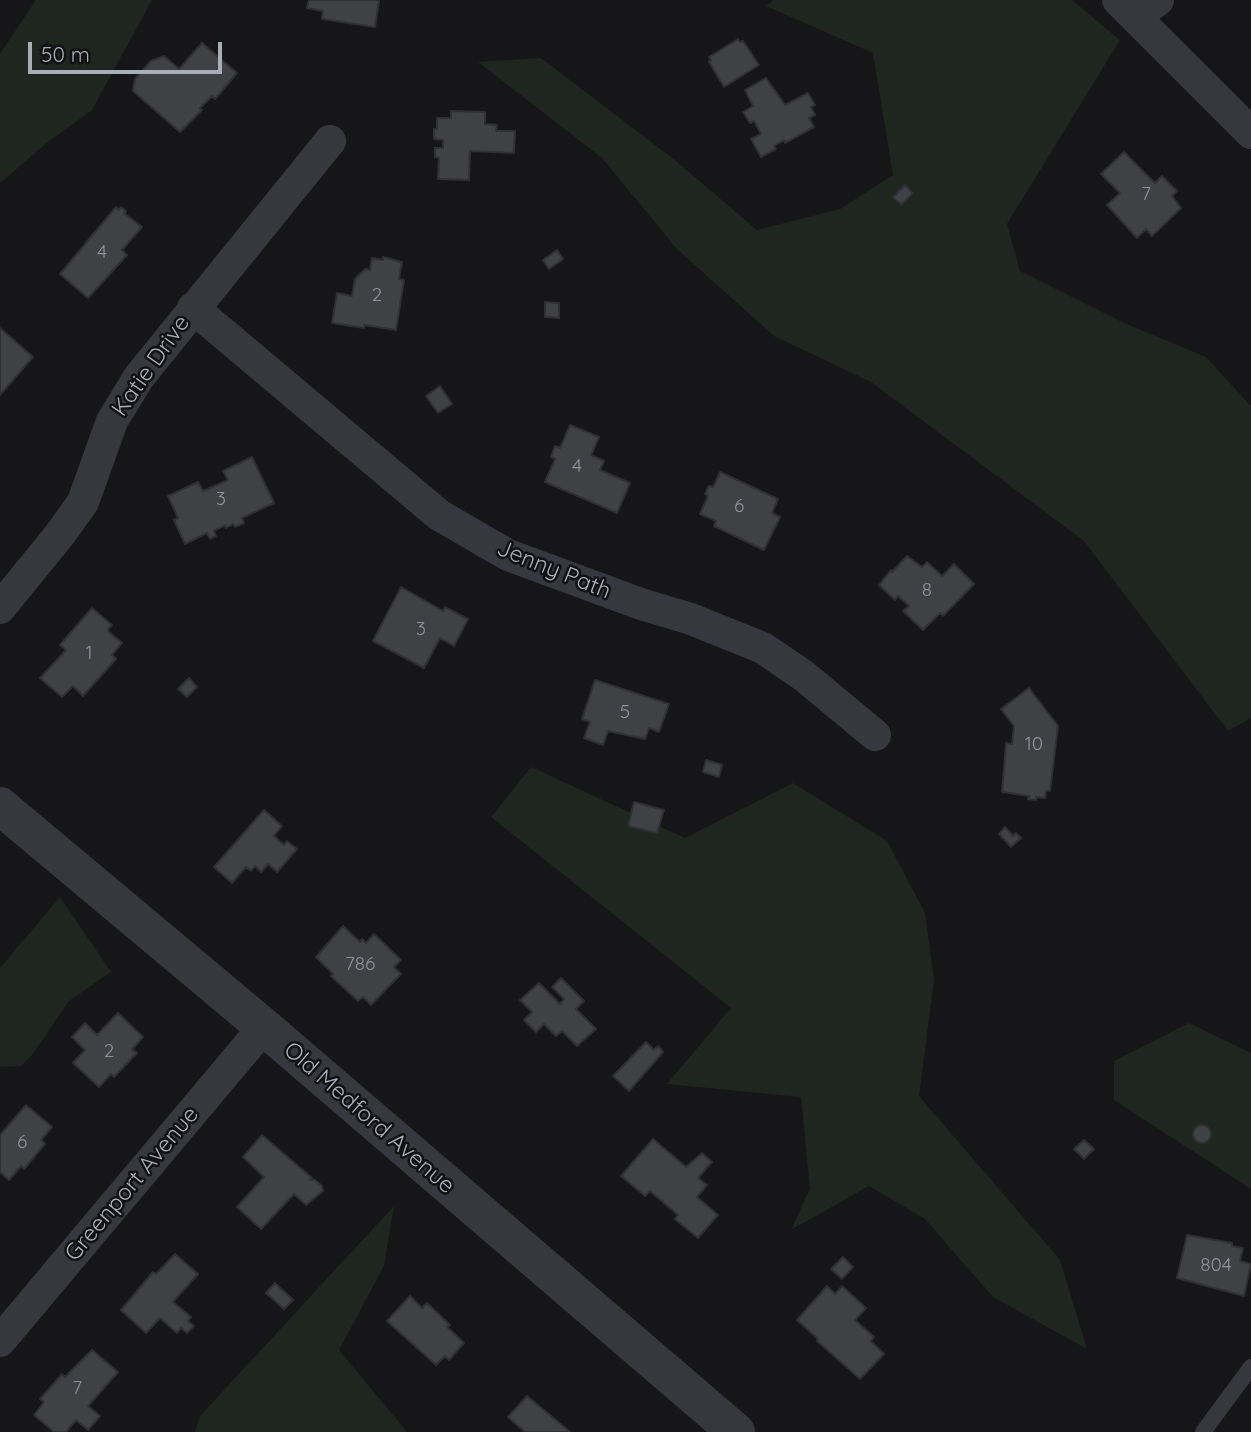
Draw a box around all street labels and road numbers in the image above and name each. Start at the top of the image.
street label: Katie Drive [106,310,196,422]
street label: Jenny Path [493,535,615,605]
street label: Old Medford Avenue [278,1036,460,1200]
street label: Greenport Avenue [59,1101,205,1267]

